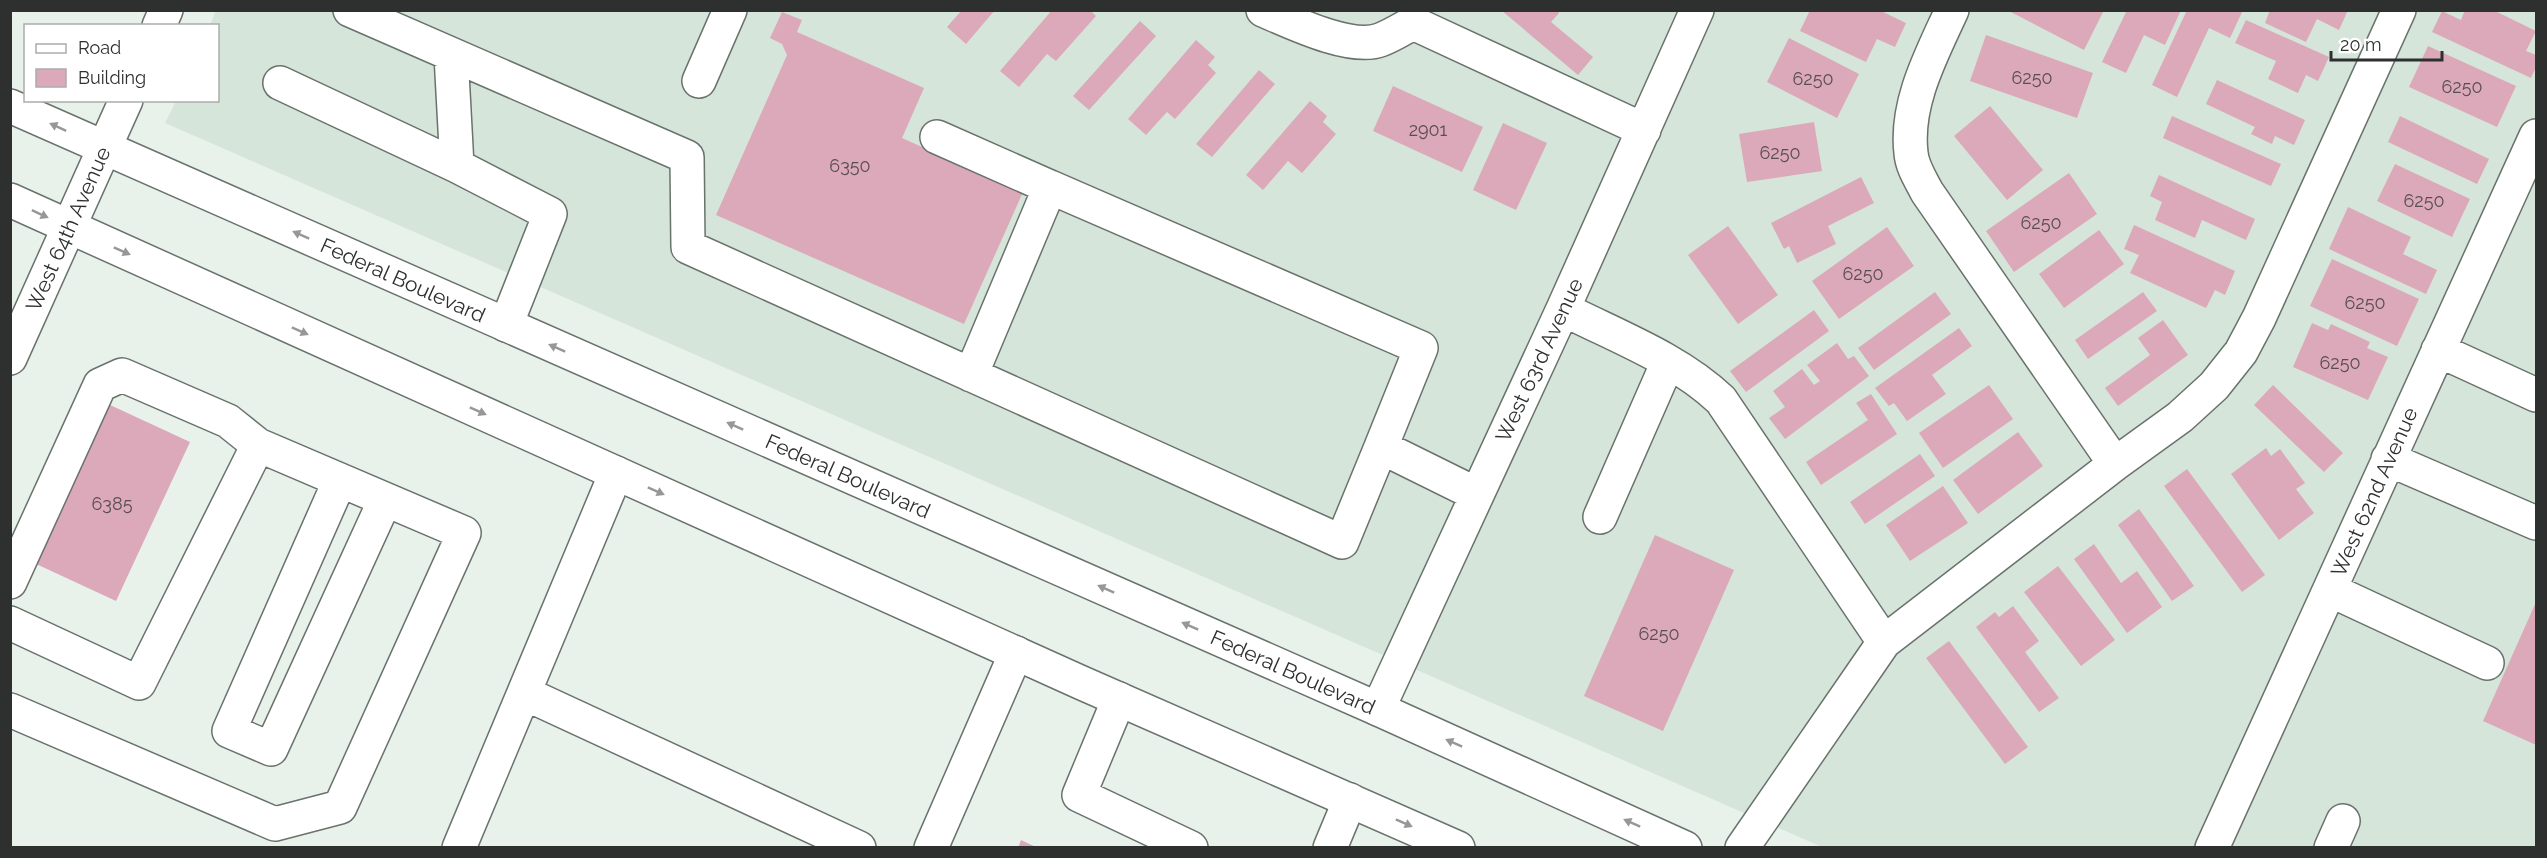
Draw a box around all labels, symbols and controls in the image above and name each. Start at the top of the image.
legend [24,24,219,102]
scale bar [2331,24,2442,62]
text: 20 m [2340,34,2382,55]
text: Road [78,37,121,58]
text: Building [78,67,146,88]
house number: 6250 [2011,67,2053,88]
house number: 6250 [1792,68,1834,89]
house number: 6250 [2441,76,2483,97]
house number: 2901 [1409,119,1448,140]
one-way arrow [49,123,66,132]
house number: 6250 [1759,142,1801,163]
street label: West 64th Avenue [21,143,115,315]
house number: 6350 [829,155,871,176]
house number: 6250 [2403,190,2445,211]
one-way arrow [31,209,48,218]
house number: 6250 [2020,212,2062,233]
one-way arrow [293,231,310,240]
street label: Federal Boulevard [317,232,489,328]
one-way arrow [114,247,131,256]
house number: 6250 [1842,263,1884,284]
street label: West 63rd Avenue [1490,274,1588,446]
house number: 6250 [2344,292,2386,313]
one-way arrow [292,327,309,336]
one-way arrow [548,343,565,352]
house number: 6250 [2319,352,2361,373]
street label: West 62nd Avenue [2325,403,2423,581]
one-way arrow [470,406,488,416]
one-way arrow [726,421,744,430]
street label: Federal Boulevard [762,428,934,524]
one-way arrow [647,487,664,496]
house number: 6385 [92,493,133,514]
one-way arrow [1096,584,1114,594]
one-way arrow [1180,621,1198,631]
house number: 6250 [1638,623,1680,644]
street label: Federal Boulevard [1207,624,1379,720]
one-way arrow [1445,739,1462,748]
one-way arrow [1395,819,1412,828]
one-way arrow [1623,819,1640,828]

